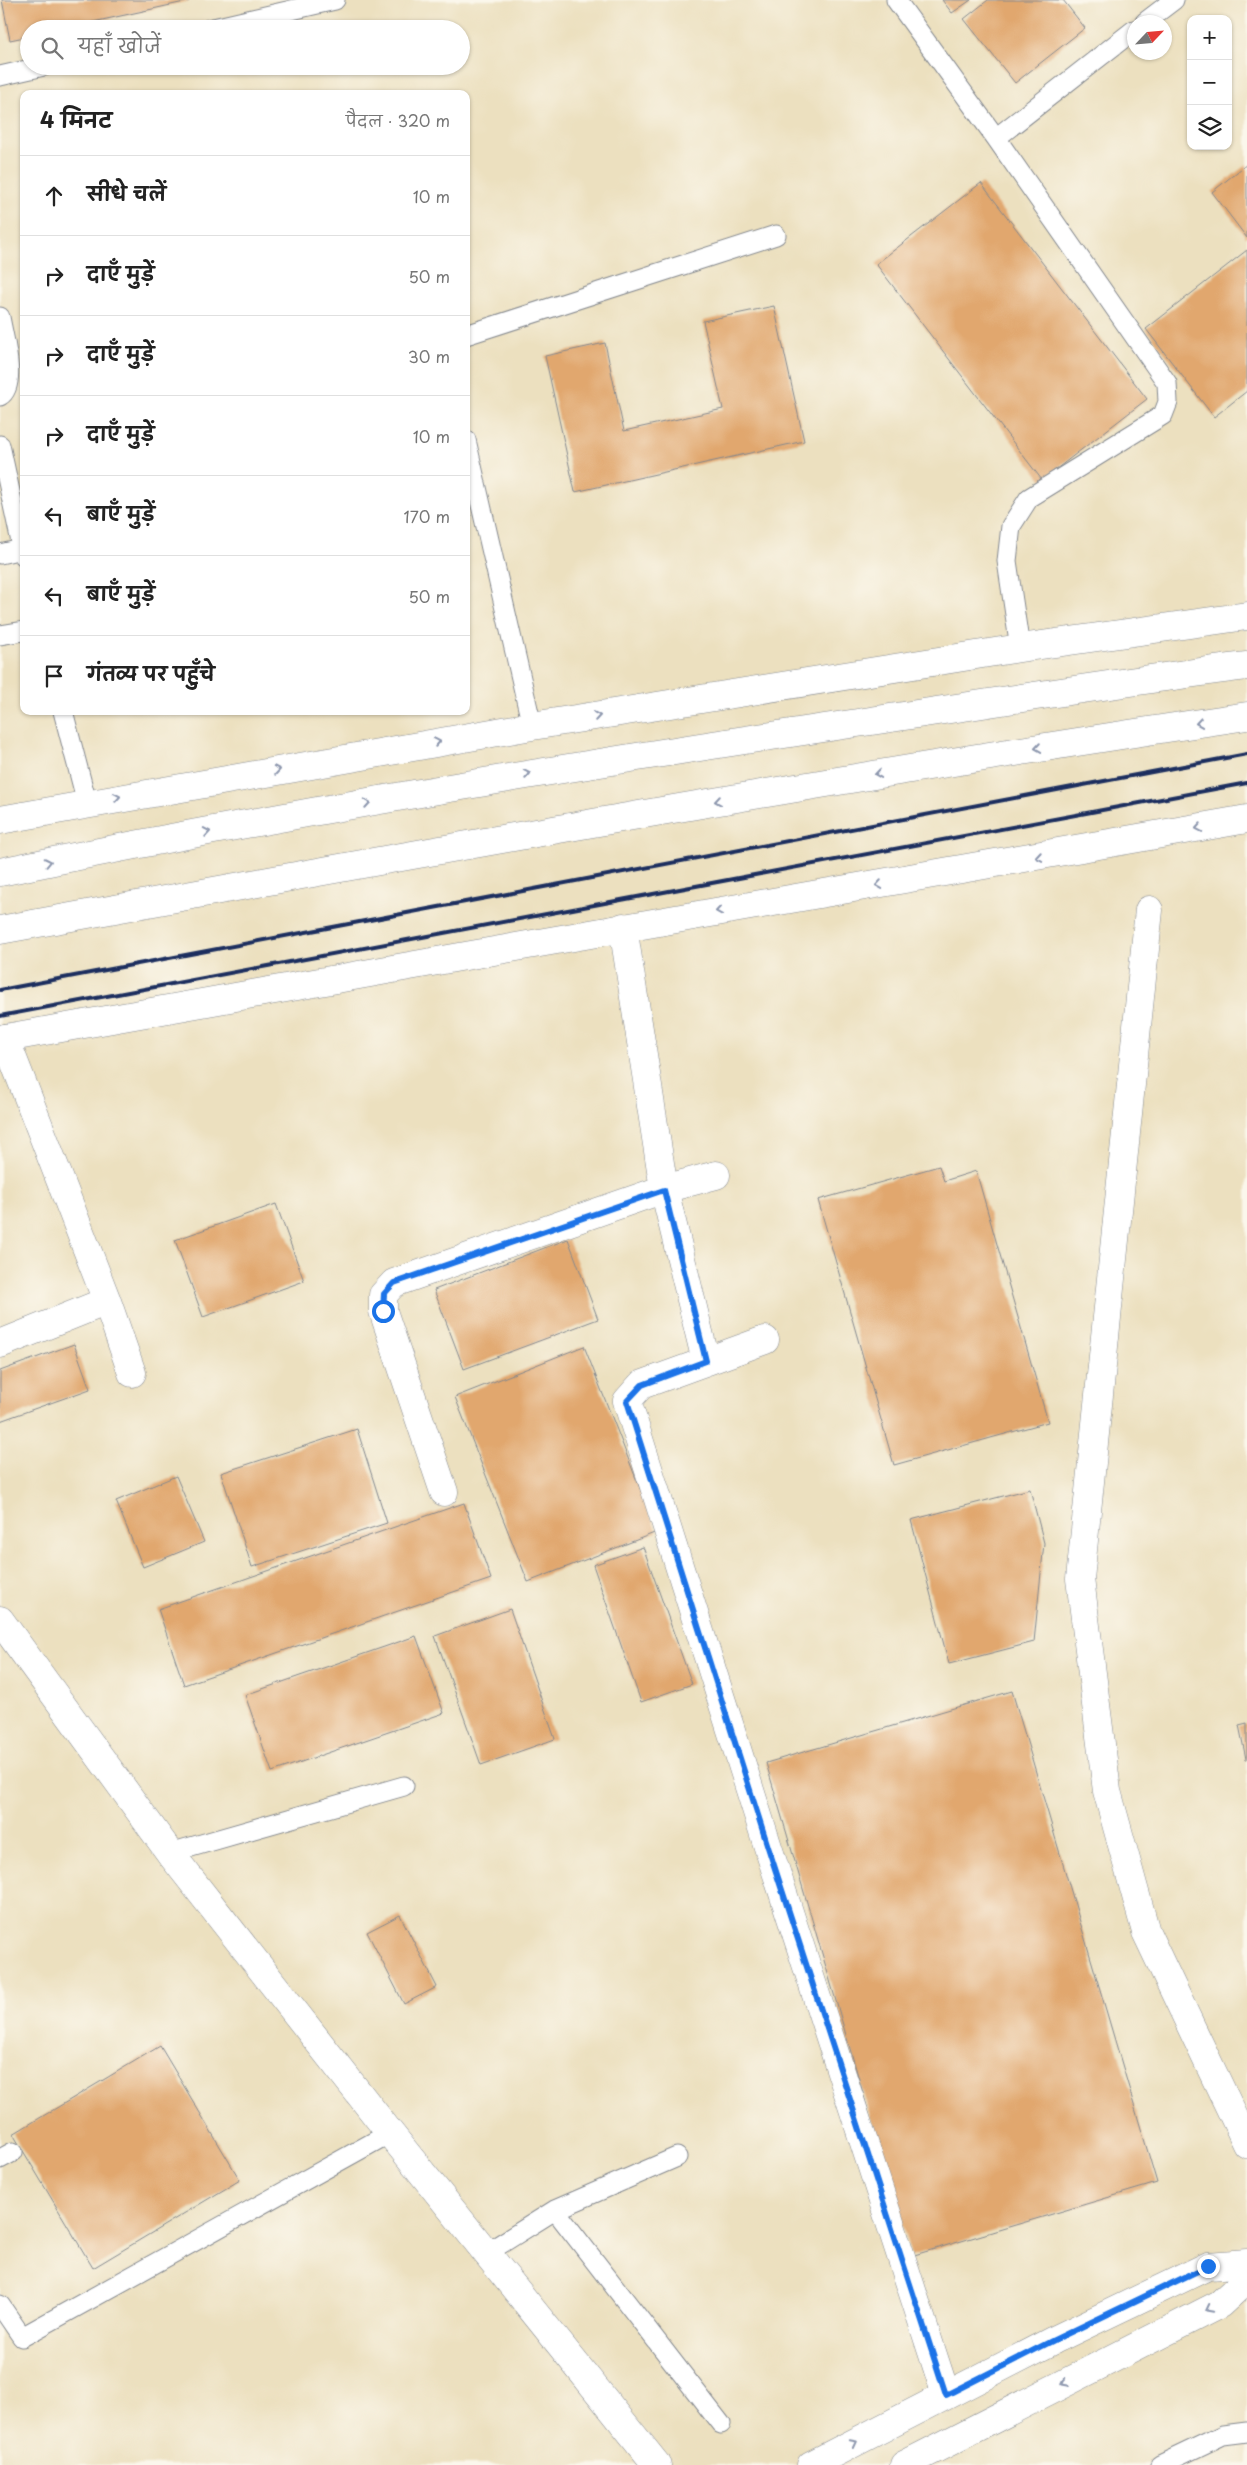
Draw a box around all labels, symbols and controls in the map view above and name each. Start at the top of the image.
north arrow [1127,15,1172,60]
map controls [1187,15,1232,150]
button: + [1187,15,1232,60]
search box [20,20,470,75]
text: यहाँ खोजें [78,31,161,59]
icon: search [38,34,66,62]
button: − [1187,60,1232,105]
text: 4 मिनट [40,103,112,135]
button: layers [1187,105,1232,150]
text: पैदल · 320 m [346,108,450,132]
text: सीधे चलें [87,179,166,207]
icon: ahead [40,182,68,210]
text: 10 m [413,184,450,208]
text: दाएँ मुड़ें [87,259,154,287]
icon: right [40,262,68,290]
text: 50 m [409,264,450,288]
text: दाएँ मुड़ें [87,339,154,367]
icon: right [40,342,68,370]
text: 30 m [408,344,450,368]
text: दाएँ मुड़ें [87,419,154,447]
icon: right [40,422,68,450]
text: 10 m [413,424,450,448]
text: बाएँ मुड़ें [87,499,155,527]
icon: left [40,502,68,530]
text: 170 m [404,504,450,528]
text: बाएँ मुड़ें [87,579,155,607]
icon: left [40,582,68,610]
text: 50 m [409,584,450,608]
text: गंतव्य पर पहुँचे [87,659,215,687]
icon: arrive [40,662,68,690]
one-way arrow [593,711,602,721]
one-way arrow [1194,717,1202,728]
one-way arrow [433,738,441,748]
one-way arrow [1034,742,1043,752]
one-way arrow [272,765,281,775]
one-way arrow [874,769,882,779]
one-way arrow [523,770,532,780]
one-way arrow [112,793,121,803]
one-way arrow [713,795,722,805]
one-way arrow [363,799,372,809]
one-way arrow [1195,822,1203,832]
one-way arrow [203,828,212,838]
one-way arrow [1035,851,1044,862]
one-way arrow [43,858,52,868]
one-way arrow [875,879,883,889]
one-way arrow [714,906,723,916]
route start [372,1300,395,1323]
route end [1197,2255,1220,2278]
one-way arrow [1206,2303,1215,2313]
one-way arrow [1061,2377,1070,2387]
one-way arrow [849,2439,858,2449]

